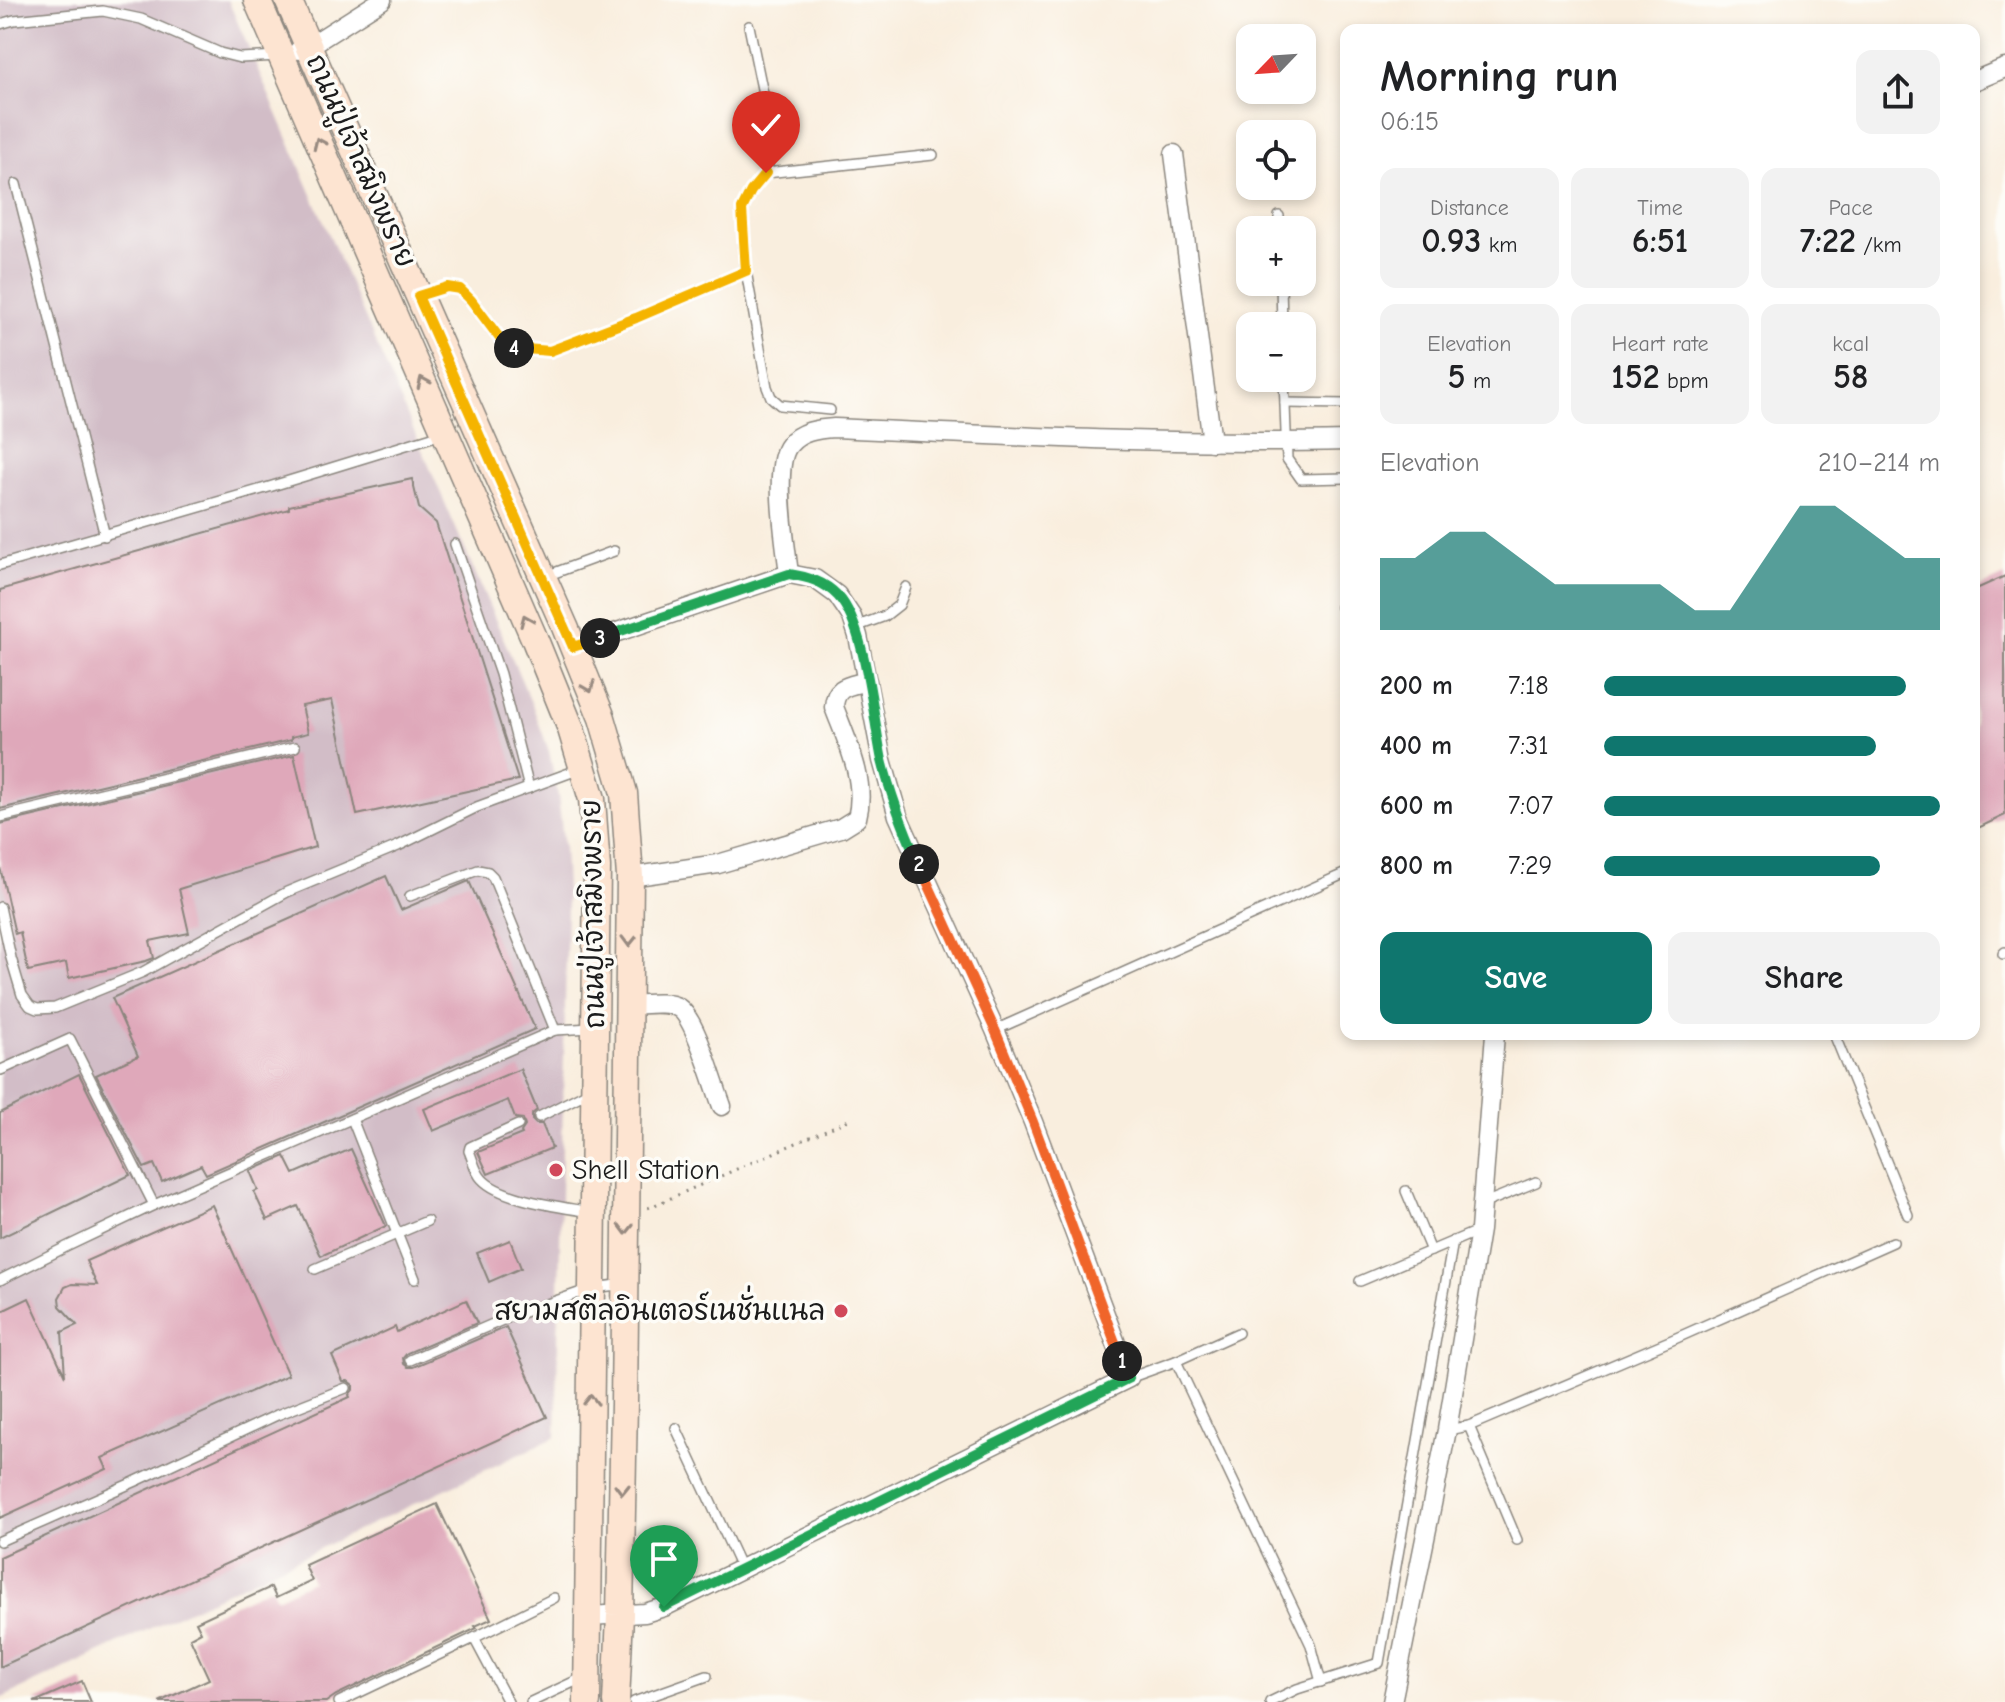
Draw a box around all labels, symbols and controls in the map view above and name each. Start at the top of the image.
north arrow [1236,24,1316,104]
map controls [1236,24,1316,392]
street label: ถนนปู่เจ้าสมิงพราย [296,48,425,274]
button: share [1856,50,1940,134]
text: Morning run [1380,51,1619,102]
pin [732,91,800,173]
icon: check [744,103,788,147]
text: 06:15 [1380,107,1439,137]
button: locate [1236,120,1316,200]
one-way arrow [312,137,328,152]
text: Distance [1430,195,1509,221]
text: Time [1637,195,1683,221]
text: Pace [1828,195,1873,221]
button: + [1236,216,1316,296]
text: 0.93 [1421,221,1481,261]
text: 6:51 [1632,221,1688,261]
text: 7:22 [1800,221,1856,261]
text: km [1481,232,1518,258]
text: /km [1856,232,1902,258]
button: − [1236,312,1316,392]
pin: 4 [494,328,534,368]
text: Elevation [1427,331,1511,357]
text: Heart rate [1611,331,1708,357]
text: kcal [1832,331,1869,357]
text: 4 [509,335,519,361]
text: 5 [1448,357,1466,397]
text: 152 [1611,357,1660,397]
text: 58 [1833,357,1868,397]
text: m [1466,368,1491,394]
text: bpm [1660,368,1709,394]
one-way arrow [416,376,432,390]
text: Elevation [1380,448,1480,478]
text: 210–214 m [1818,448,1940,478]
one-way arrow [520,614,536,628]
pin: 3 [580,618,620,658]
text: 3 [595,625,605,651]
text: 200 m [1380,671,1453,701]
text: 7:18 [1508,671,1549,701]
one-way arrow [579,679,596,693]
text: 400 m [1380,731,1452,761]
text: 7:31 [1508,731,1548,761]
text: 600 m [1380,791,1453,821]
text: 7:07 [1508,791,1553,821]
street label: ถนนปู่เจ้าสมิงพราย [572,799,615,1029]
pin: 2 [899,844,939,884]
text: 2 [914,851,924,877]
text: 800 m [1380,851,1453,881]
text: 7:29 [1508,851,1552,881]
button: Save [1380,932,1652,1024]
button: Share [1668,932,1940,1024]
one-way arrow [620,935,638,948]
place label: Shell Station [572,1154,720,1186]
marker: Shell Station [547,1161,565,1179]
one-way arrow [617,1223,635,1236]
place label: สยามสตีลอินเตอร์เนชั่นแนล [494,1285,825,1327]
marker: สยามสตีลอินเตอร์เนชั่นแนล [832,1302,850,1320]
pin: 1 [1102,1341,1142,1381]
text: 1 [1118,1348,1126,1374]
one-way arrow [582,1393,600,1406]
one-way arrow [614,1483,631,1496]
pin [630,1525,698,1607]
icon: arrive [642,1537,686,1581]

